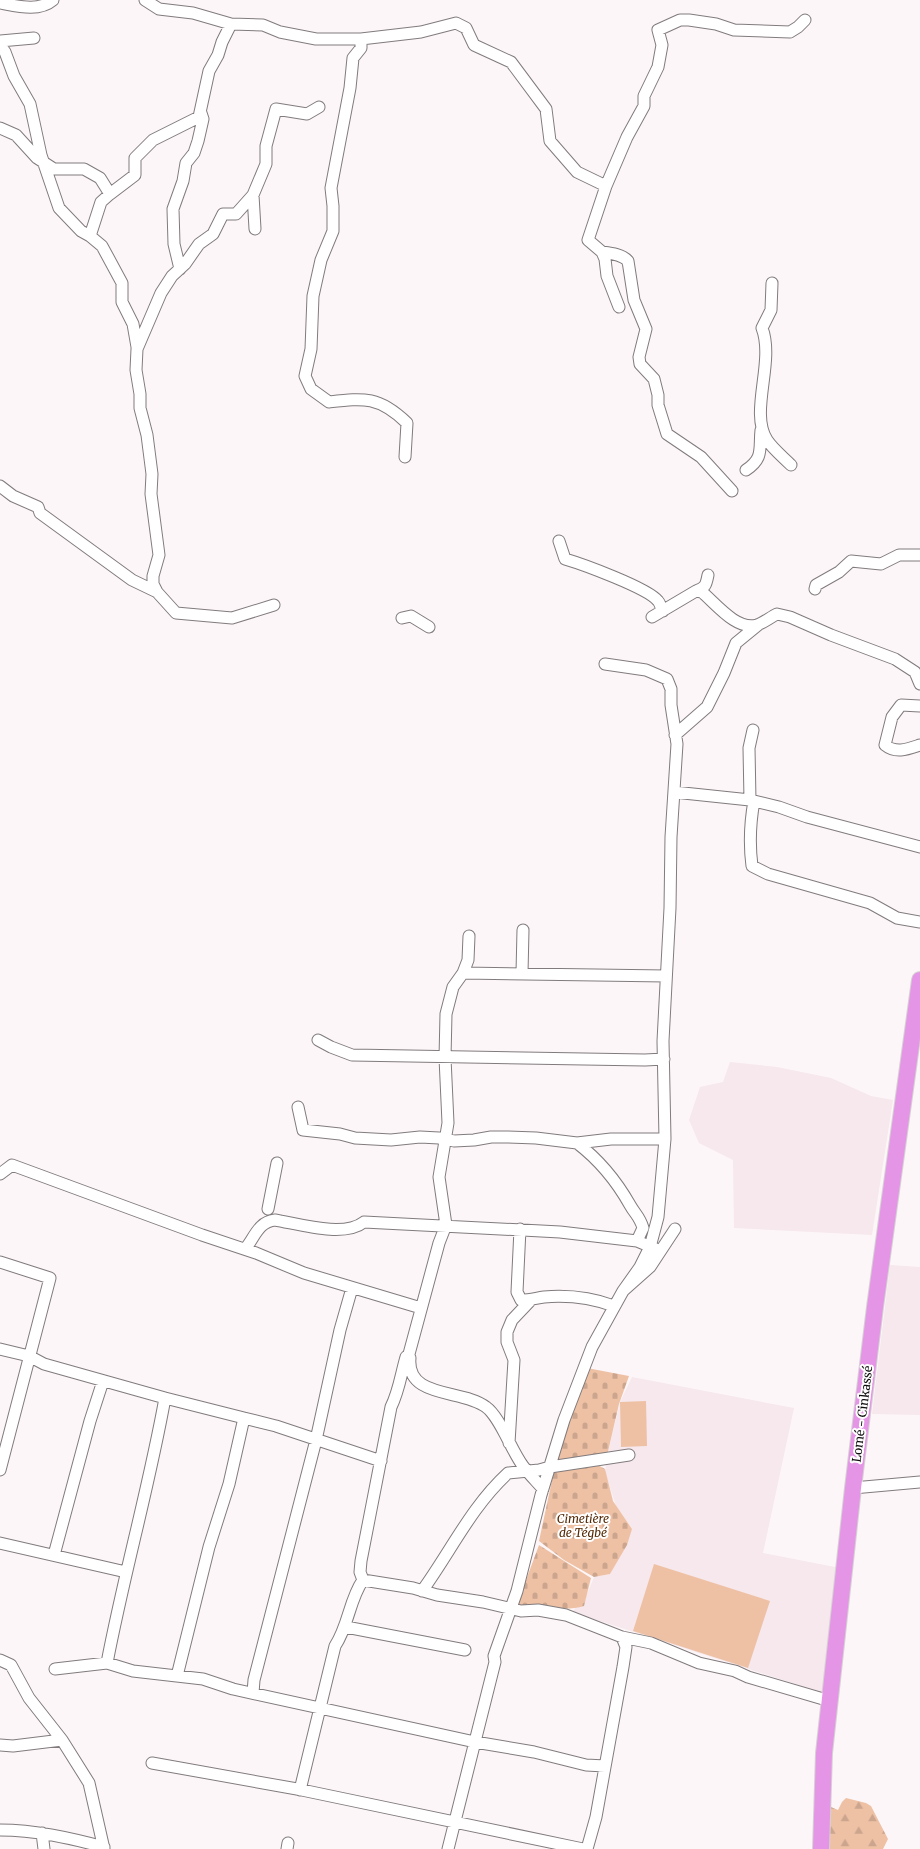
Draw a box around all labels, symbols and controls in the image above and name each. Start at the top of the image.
street label: Lomé - Cinkassé [849,1365,875,1463]
park label: Cimetière de Tégbé [557,1511,609,1540]

